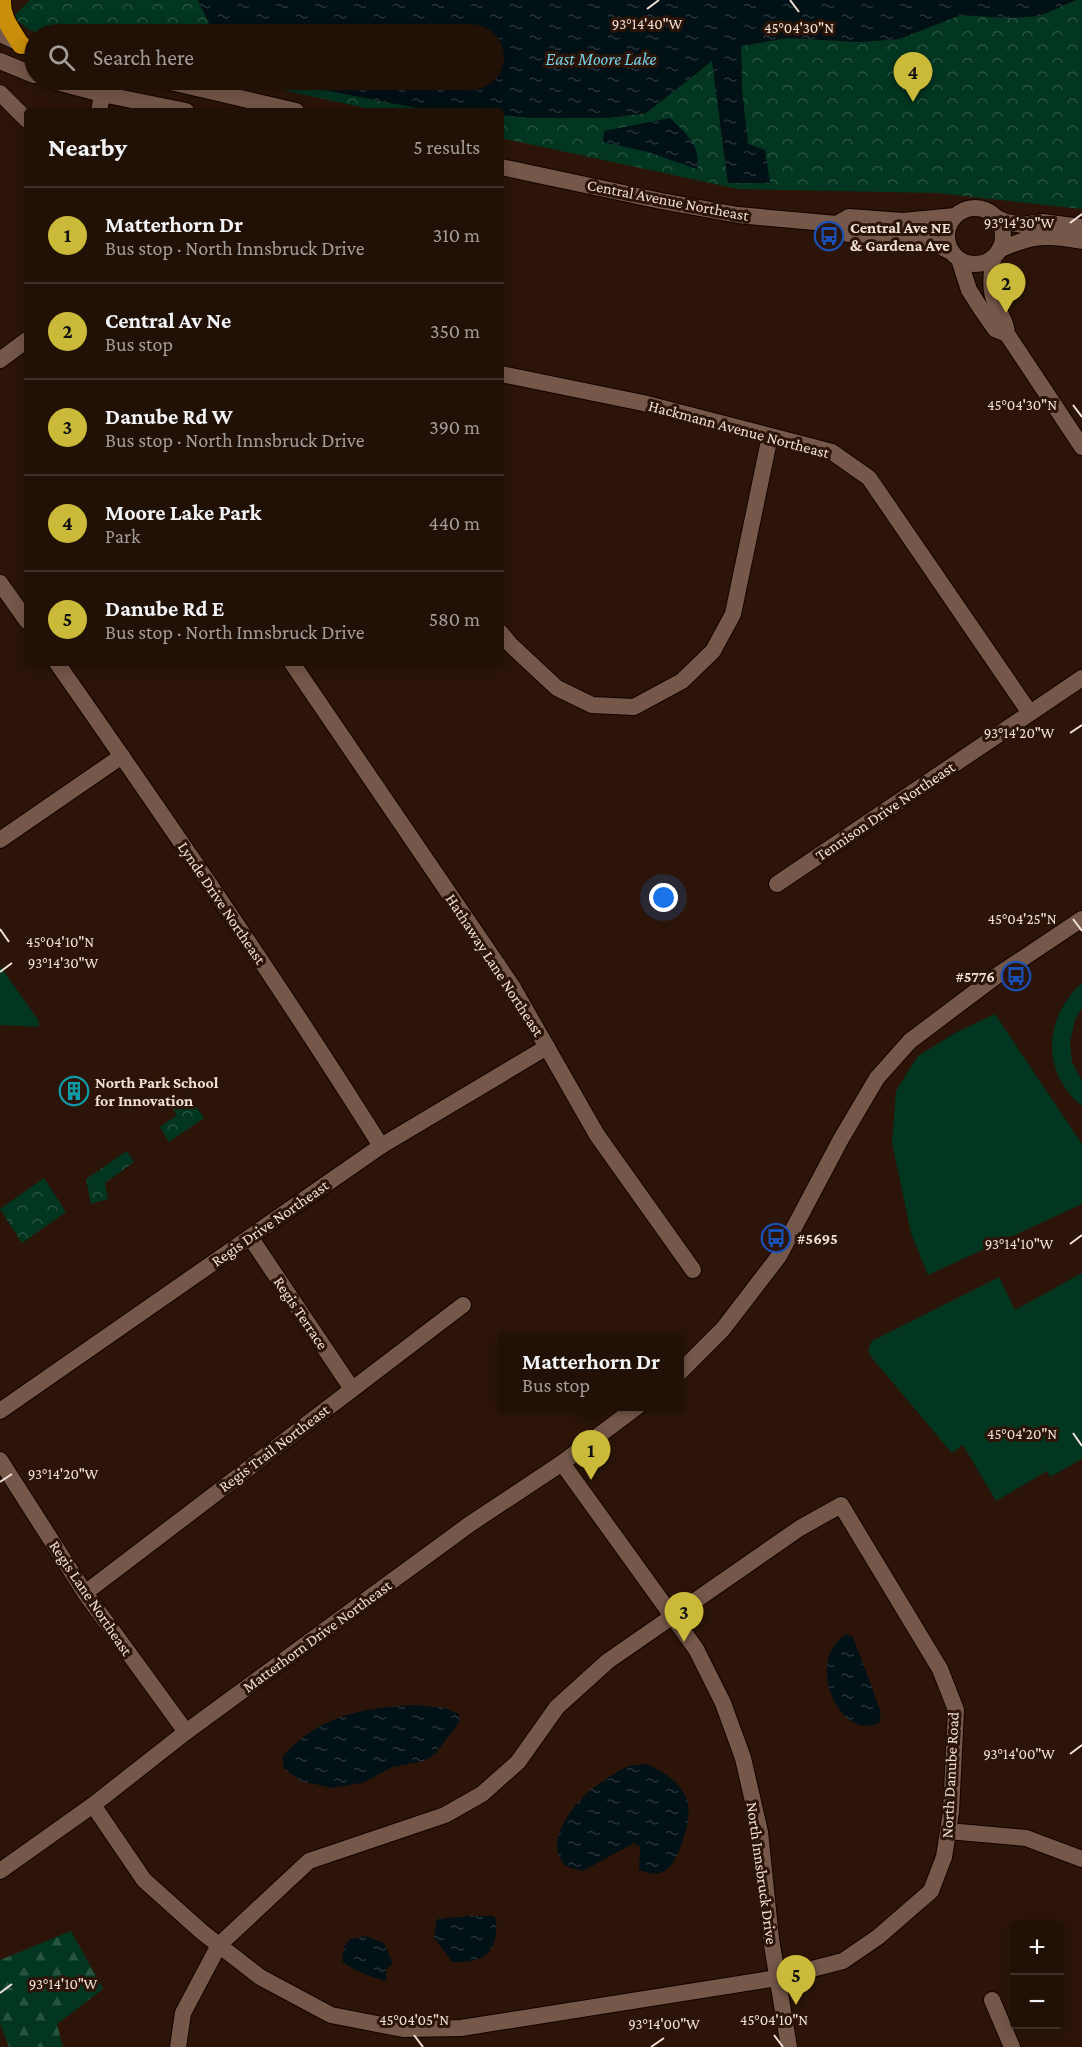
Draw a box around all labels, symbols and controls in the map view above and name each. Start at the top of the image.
text: 93°14'40"W [612,16,682,32]
text: 45°04'30"N [764,20,834,36]
search box [24,24,504,90]
icon: search [45,41,78,74]
text: Search here [93,45,194,70]
water label: East Moore Lake [546,49,657,69]
pin: 4 [894,52,932,102]
text: Nearby [48,133,127,162]
text: 5 results [413,136,480,158]
street label: Central Avenue Northeast [586,176,751,224]
text: Matterhorn Dr [105,212,243,237]
text: 93°14'30"W [984,215,1054,231]
place label: Central Ave NE & Gardena Ave [850,219,951,254]
bus stop icon: Central Ave NE & Gardena Ave [813,220,845,252]
text: 1 [64,224,71,246]
text: 310 m [433,224,480,246]
text: Bus stop · North Innsbruck Drive [105,237,365,259]
pin: 2 [986,264,1026,313]
text: Central Av Ne [105,308,231,333]
text: 2 [62,320,73,342]
text: 350 m [430,320,480,342]
text: Bus stop [105,333,173,355]
street label: Hackmann Avenue Northeast [647,397,832,462]
text: 45°04'30"N [987,397,1057,413]
text: Danube Rd W [105,404,233,429]
text: 3 [63,416,72,438]
text: 390 m [429,416,480,438]
text: Bus stop · North Innsbruck Drive [105,429,365,451]
text: Moore Lake Park [105,500,262,525]
text: 4 [62,512,73,534]
text: 440 m [428,512,480,534]
text: Park [105,525,141,547]
text: Danube Rd E [105,596,224,621]
text: 5 [63,608,72,630]
text: 580 m [429,608,480,630]
text: Bus stop · North Innsbruck Drive [105,621,365,643]
text: 93°14'20"W [984,725,1055,741]
street label: Tennison Drive Northeast [812,758,958,864]
street label: Lynde Drive Northeast [174,839,270,969]
your location [649,883,678,912]
street label: Hathaway Lane Northeast [442,891,548,1041]
text: 45°04'25"N [987,911,1057,927]
text: 45°04'10"N [26,934,94,950]
text: 93°14'30"W [28,955,98,971]
bus stop icon: #5776 [1000,960,1032,992]
place label: #5776 [955,968,995,985]
place label: North Park School for Innovation [95,1074,219,1109]
building icon: North Park School for Innovation [58,1075,90,1107]
street label: Regis Drive Northeast [208,1176,333,1271]
bus stop icon: #5695 [760,1222,792,1254]
place label: #5695 [797,1230,838,1247]
text: 93°14'10"W [985,1236,1054,1252]
street label: Regis Terrace [270,1273,332,1353]
popup [498,1333,684,1411]
text: Matterhorn Dr [522,1349,660,1374]
text: Bus stop [522,1374,590,1396]
street label: Regis Trail Northeast [215,1401,334,1496]
text: 45°04'20"N [987,1426,1057,1442]
pin: 1 [572,1430,610,1480]
text: 93°14'20"W [28,1466,99,1482]
street label: Regis Lane Northeast [45,1537,136,1660]
street label: Matterhorn Drive Northeast [239,1576,395,1696]
pin: 3 [664,1592,704,1642]
street label: North Danube Road [938,1711,962,1839]
text: 93°14'00"W [983,1746,1055,1762]
street label: North Innsbruck Drive [744,1801,780,1945]
map controls [1010,1921,1064,2029]
button: + [1010,1921,1064,1975]
pin: 5 [776,1956,816,2005]
button: − [1010,1975,1064,2029]
text: 93°14'10"W [29,1976,98,1992]
text: 45°04'05"N [379,2012,449,2028]
text: 45°04'10"N [740,2012,808,2028]
text: 93°14'00"W [628,2016,700,2032]

